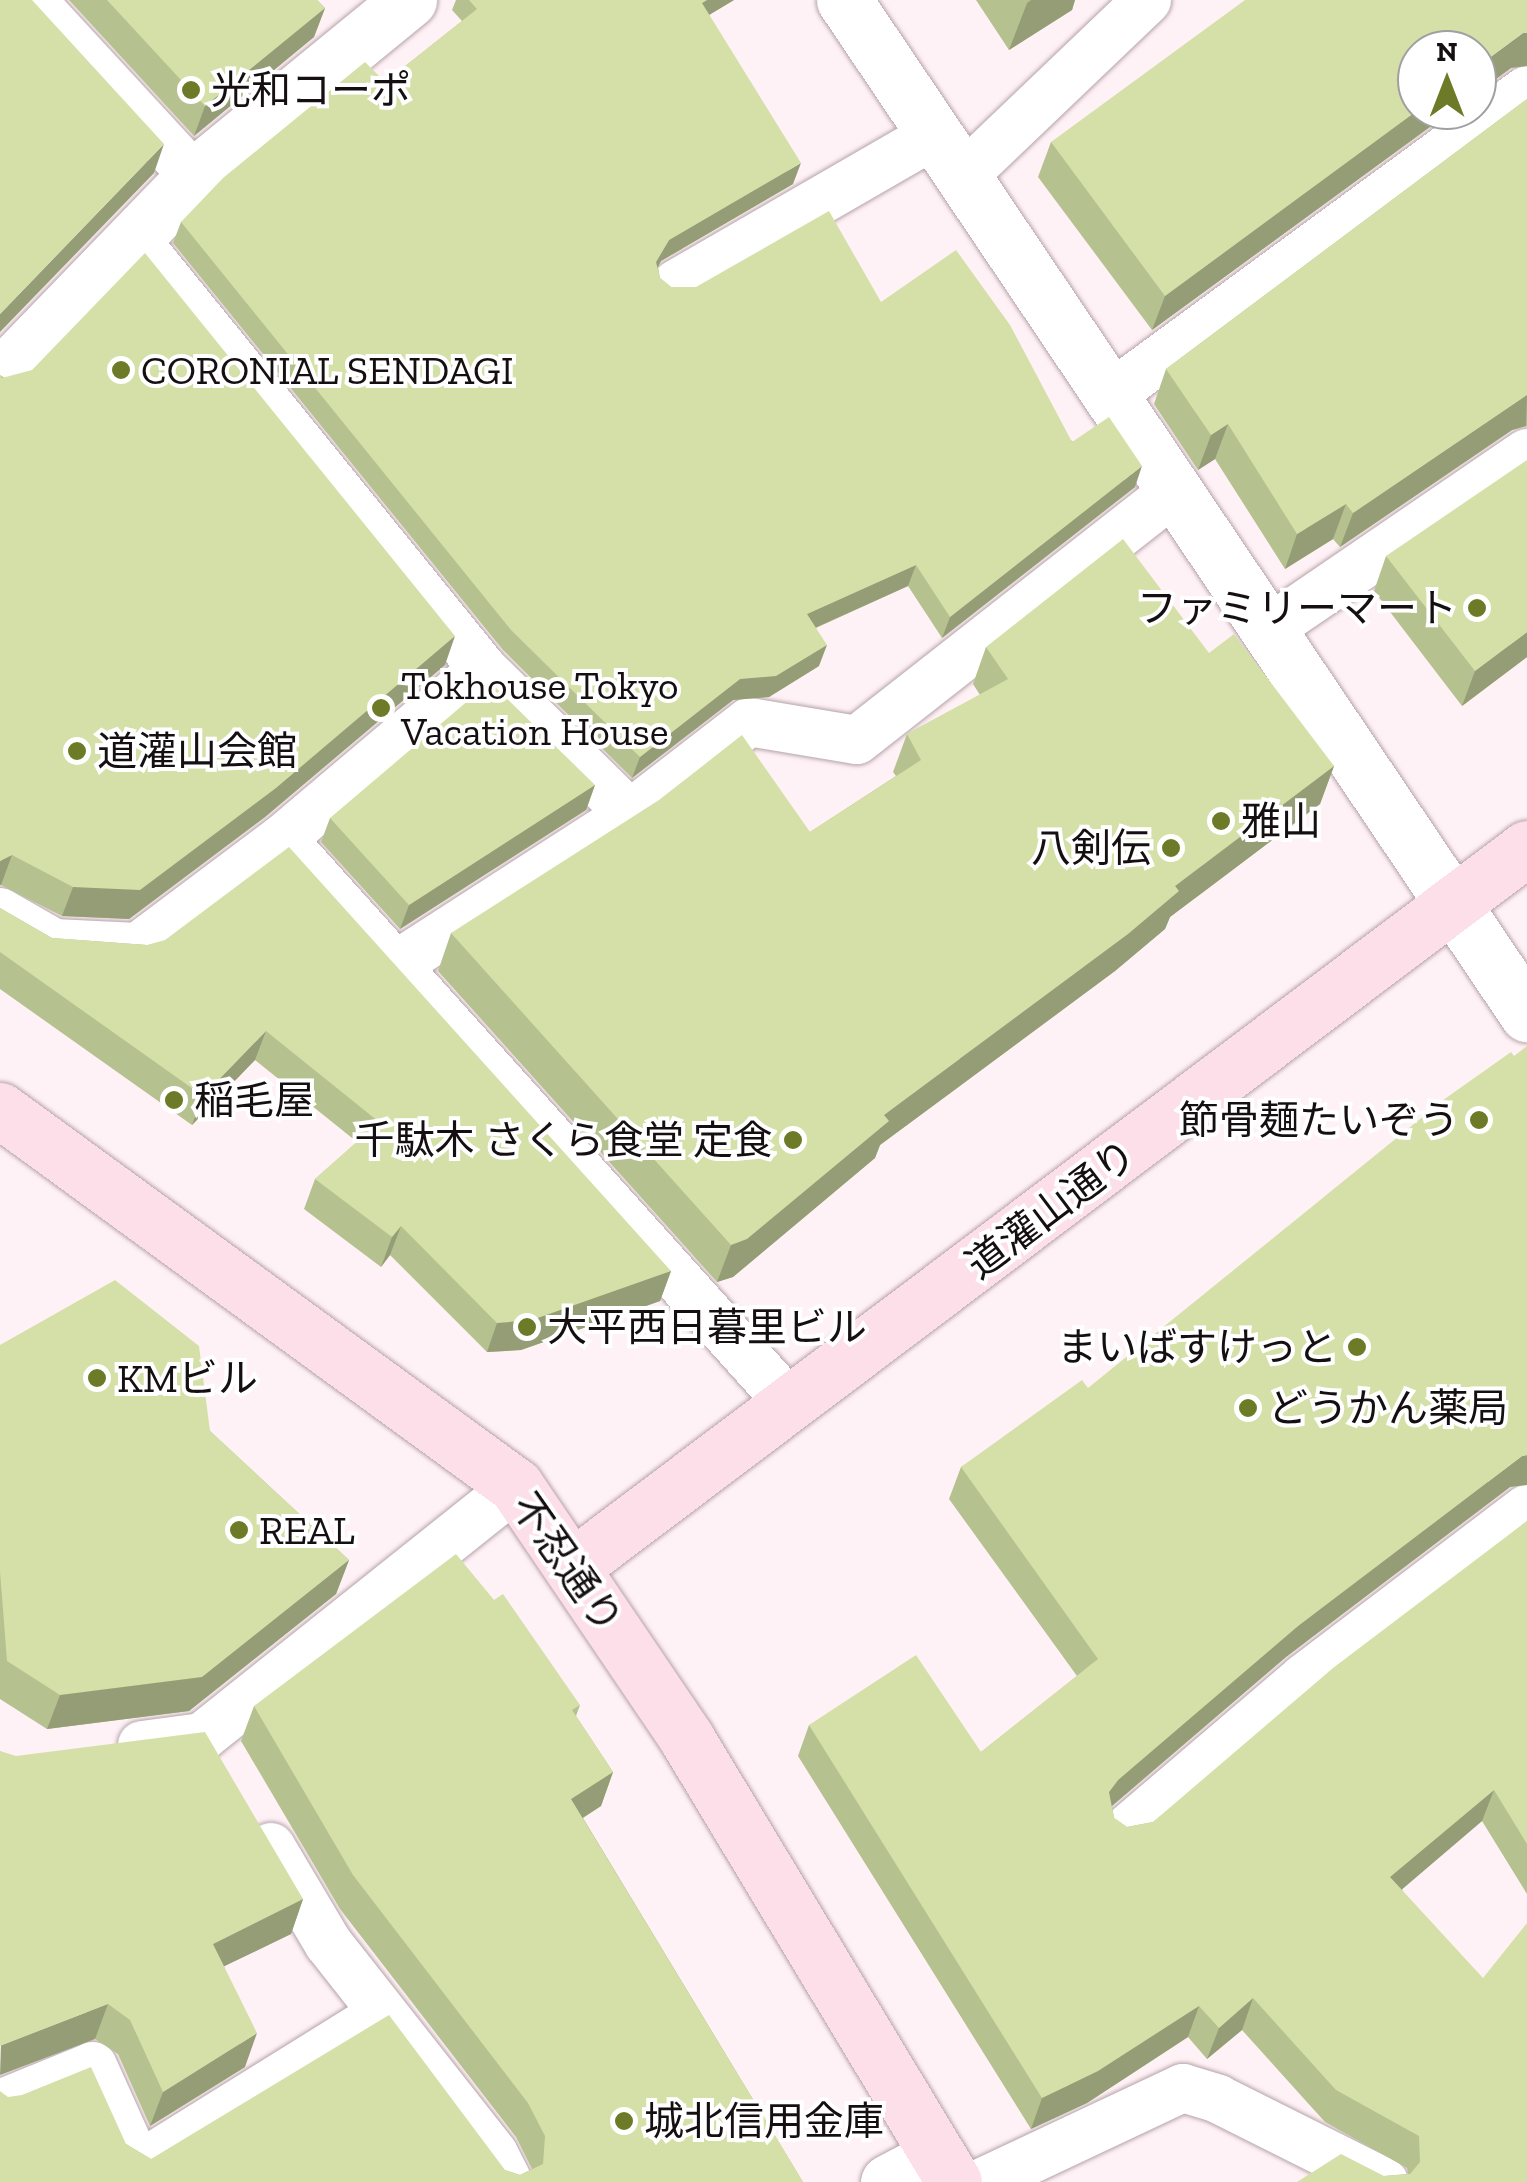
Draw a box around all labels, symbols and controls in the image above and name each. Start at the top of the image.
north arrow [1397,30,1497,130]
text: N [1436,35,1458,68]
place label: 光和コーポ [211,66,411,114]
marker: 光和コーポ [180,79,202,101]
place label: CORONIAL SENDAGI [141,346,515,394]
marker: CORONIAL SENDAGI [110,359,132,381]
place label: ファミリーマート [1137,584,1457,632]
marker: ファミリーマート [1466,597,1488,619]
place label: Tokhouse Tokyo Vacation House [401,661,679,755]
marker: Tokhouse Tokyo Vacation House [370,697,392,719]
place label: 道灌山会館 [97,727,297,775]
marker: 道灌山会館 [66,740,88,762]
place label: 雅山 [1241,797,1321,845]
marker: 雅山 [1210,810,1232,832]
place label: 八剣伝 [1031,824,1151,872]
marker: 八剣伝 [1160,837,1182,859]
place label: 稲毛屋 [194,1076,314,1124]
marker: 稲毛屋 [163,1089,185,1111]
place label: 節骨麺たいぞう [1179,1096,1459,1144]
marker: 節骨麺たいぞう [1468,1109,1490,1131]
place label: 千駄木 さくら食堂 定食 [355,1116,773,1164]
marker: 千駄木 さくら食堂 定食 [782,1129,804,1151]
street label: 道灌山通り [957,1130,1145,1288]
place label: 大平西日暮里ビル [547,1303,867,1351]
marker: 大平西日暮里ビル [516,1316,538,1338]
place label: まいばすけっと [1057,1323,1337,1371]
marker: まいばすけっと [1346,1336,1368,1358]
place label: KMビル [117,1354,258,1402]
marker: KMビル [86,1367,108,1389]
place label: どうかん薬局 [1268,1384,1508,1432]
marker: どうかん薬局 [1237,1397,1259,1419]
street label: 不忍通り [501,1484,633,1642]
place label: REAL [259,1506,355,1554]
marker: REAL [228,1519,250,1541]
place label: 城北信用金庫 [644,2097,884,2145]
marker: 城北信用金庫 [613,2110,635,2132]

